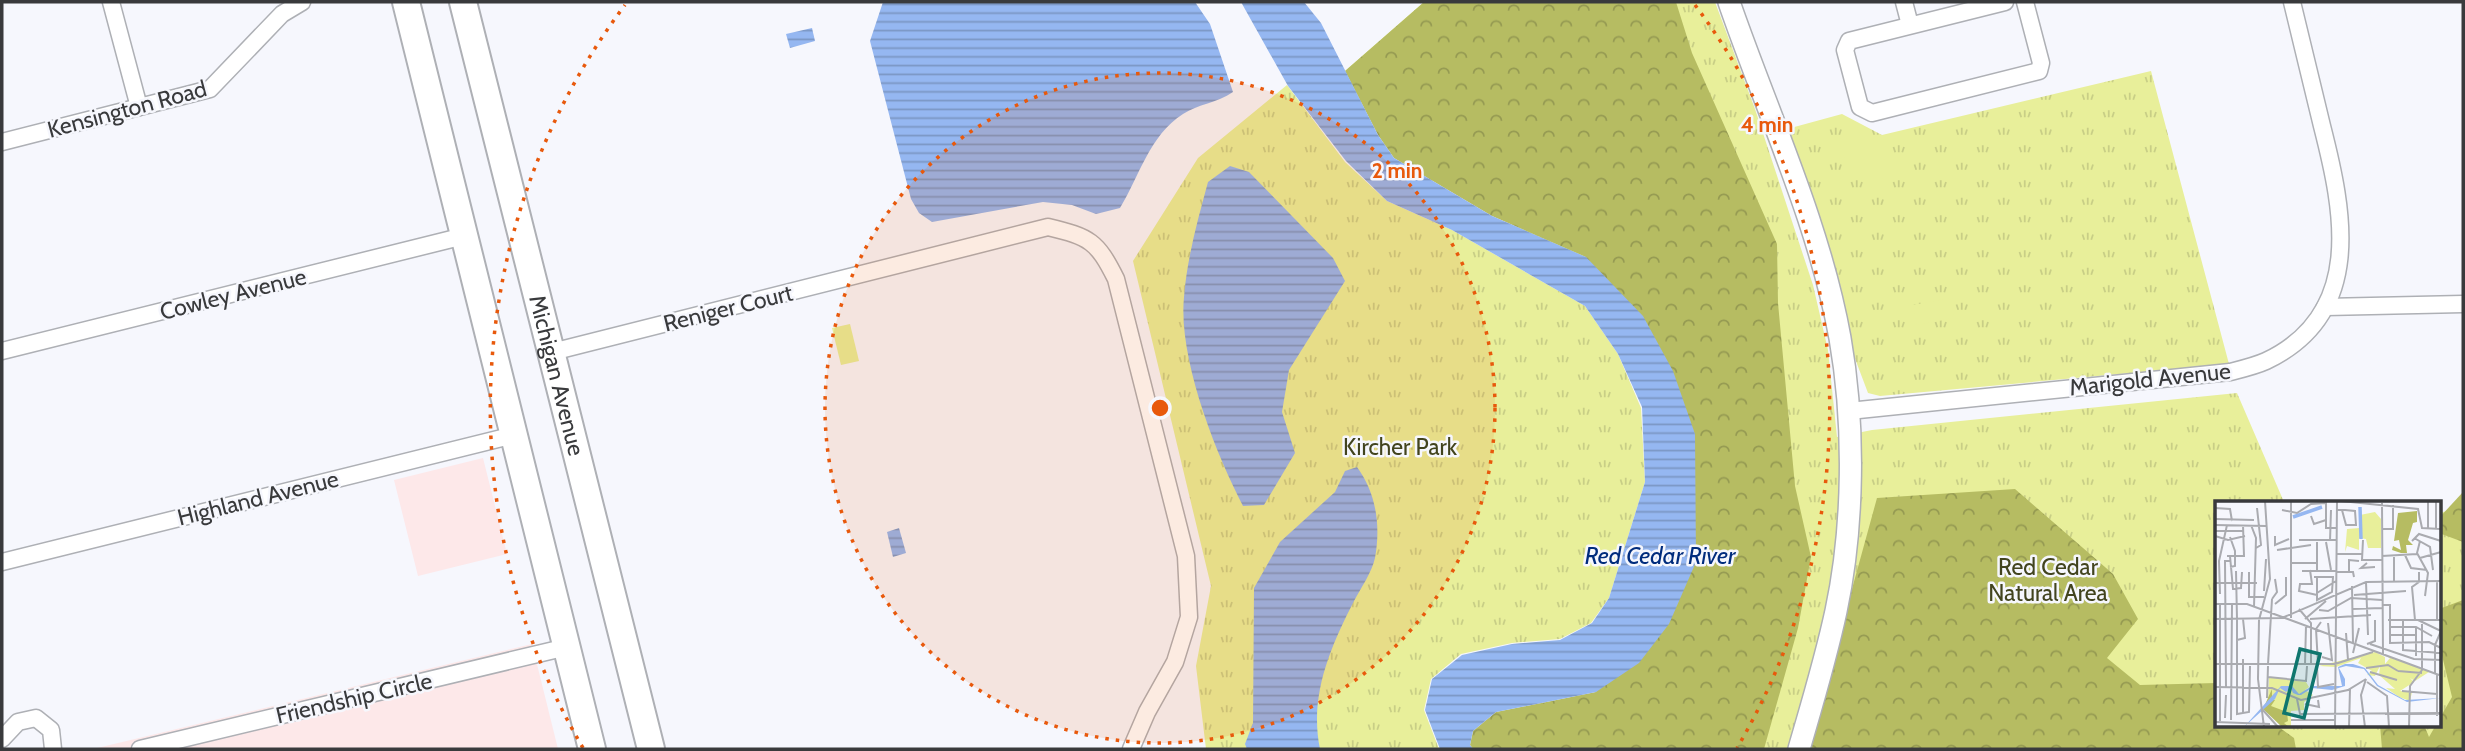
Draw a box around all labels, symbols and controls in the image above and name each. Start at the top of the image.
street label: Kensington Road [44,74,210,144]
text: 4 min [1741,112,1793,137]
text: 2 min [1372,158,1422,183]
street label: Cowley Avenue [157,262,309,326]
street label: Reniger Court [660,278,796,338]
street label: Michigan Avenue [523,292,591,459]
street label: Marigold Avenue [2068,357,2232,401]
centre of rings [1148,396,1172,420]
park label: Kircher Park [1343,433,1458,461]
street label: Highland Avenue [175,464,342,532]
inset map [2215,501,2440,726]
water label: Red Cedar River [1585,541,1737,570]
park label: Red Cedar Natural Area [1988,553,2108,607]
street label: Friendship Circle [273,666,435,730]

